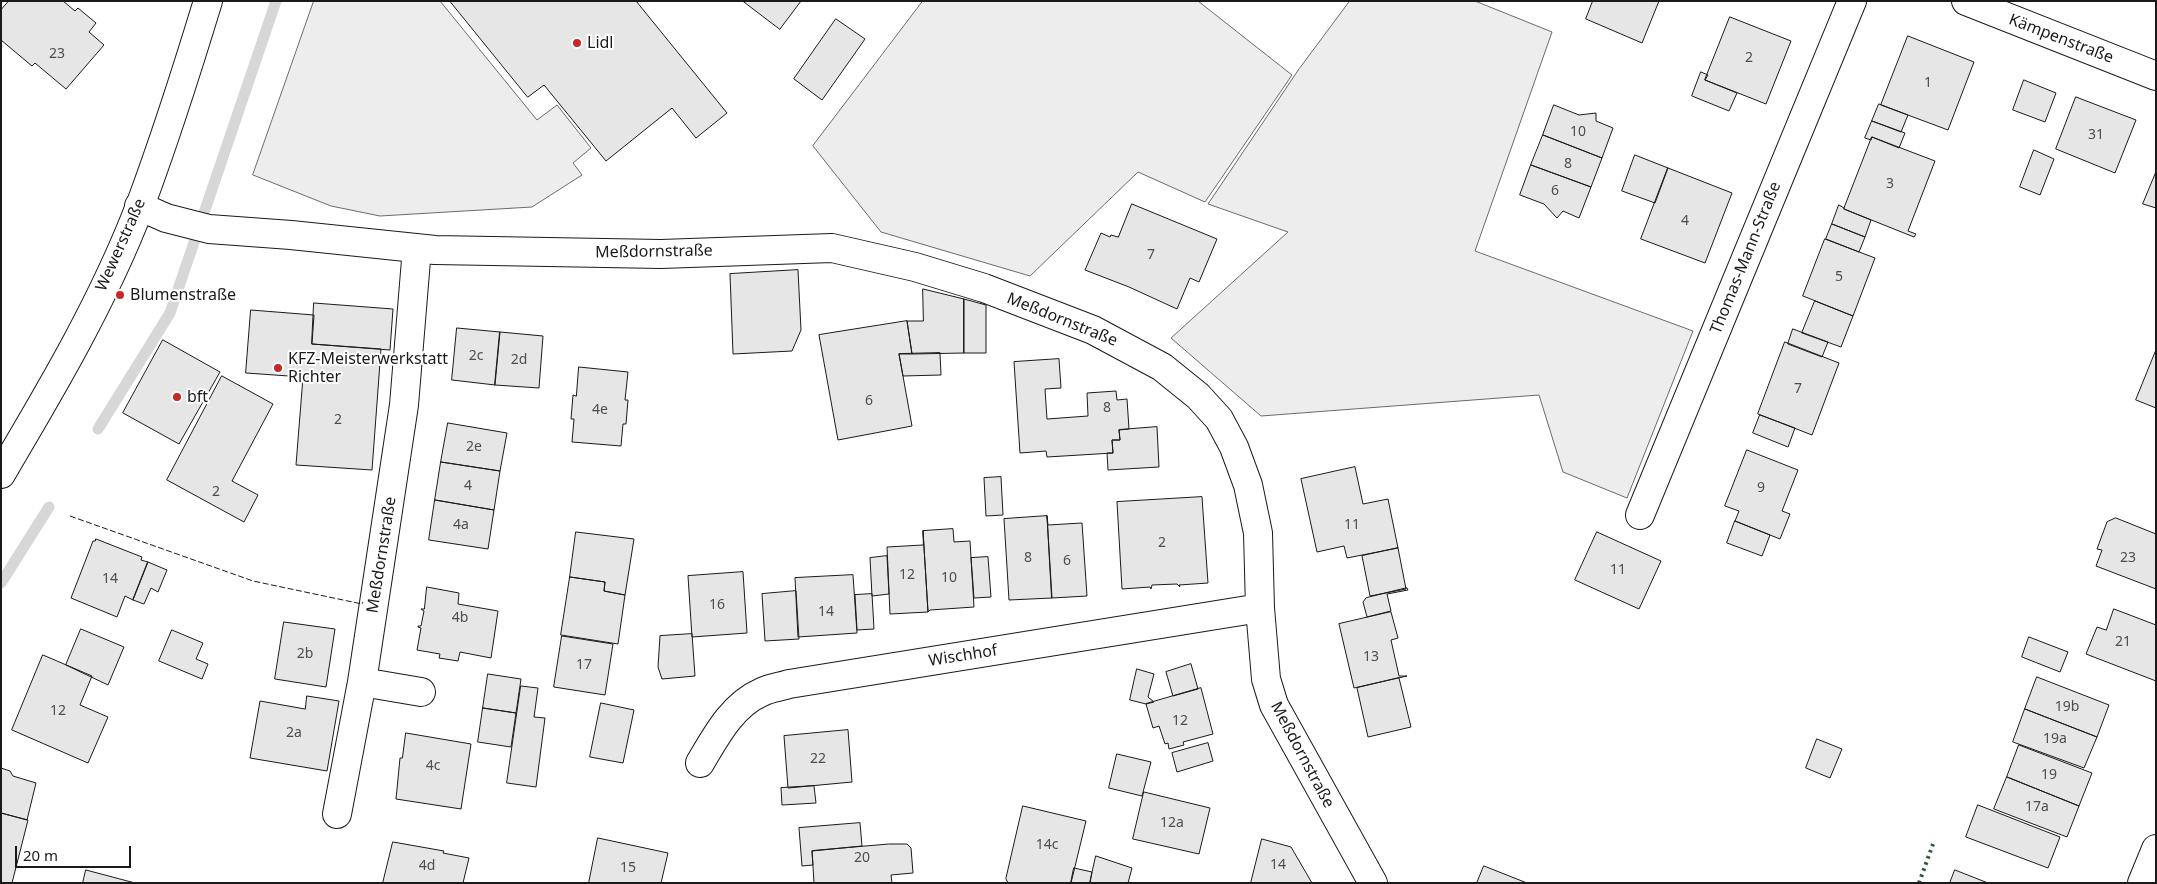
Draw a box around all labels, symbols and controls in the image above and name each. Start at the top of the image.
street label: Kämpenstraße [2006,10,2116,68]
place label: Lidl [587,33,613,53]
marker: Lidl [571,37,583,49]
house number: 23 [49,46,65,62]
house number: 2 [1745,50,1753,66]
house number: 1 [1924,75,1932,91]
house number: 10 [1570,124,1586,140]
house number: 31 [2088,127,2104,143]
house number: 8 [1564,156,1572,172]
house number: 3 [1886,176,1894,192]
street label: Thomas-Mann-Straße [1707,179,1785,337]
house number: 6 [1551,183,1559,199]
street label: Wewerstraße [92,196,150,294]
house number: 4 [1681,213,1689,229]
street label: Meßdornstraße [595,241,713,263]
house number: 7 [1147,247,1155,263]
house number: 5 [1835,269,1843,285]
place label: Blumenstraße [130,285,236,305]
marker: Blumenstraße [114,289,126,301]
street label: Meßdornstraße [1004,289,1120,351]
house number: 2c [469,348,483,364]
place label: KFZ-Meisterwerkstatt Richter [288,349,448,387]
house number: 2d [511,352,527,368]
marker: KFZ-Meisterwerkstatt Richter [272,362,284,374]
house number: 7 [1794,381,1802,397]
place label: bft [187,387,208,407]
marker: bft [171,391,183,403]
house number: 6 [865,393,873,409]
house number: 8 [1103,400,1111,416]
house number: 4e [592,402,608,418]
house number: 2 [334,412,342,428]
house number: 2e [466,439,482,455]
house number: 4 [464,478,472,494]
house number: 9 [1757,480,1765,496]
house number: 2 [212,484,220,500]
street label: Meßdornstraße [363,495,401,615]
house number: 4a [453,517,469,533]
house number: 11 [1344,517,1360,533]
house number: 2 [1158,535,1166,551]
house number: 8 [1024,550,1032,566]
house number: 23 [2120,550,2136,566]
house number: 6 [1063,553,1071,569]
house number: 11 [1610,562,1626,578]
house number: 12 [899,567,915,583]
house number: 10 [941,570,957,586]
house number: 14 [102,571,118,587]
house number: 16 [709,597,725,613]
house number: 14 [818,604,834,620]
house number: 4b [452,610,468,626]
house number: 21 [2115,634,2131,650]
street label: Wischhof [927,641,999,671]
house number: 2b [297,646,313,662]
house number: 13 [1363,649,1379,665]
house number: 17 [576,657,592,673]
street label: Meßdornstraße [1266,699,1338,811]
house number: 19b [2055,699,2079,715]
house number: 12 [50,703,66,719]
house number: 12 [1172,713,1188,729]
house number: 2a [286,725,302,741]
house number: 19a [2043,731,2067,747]
house number: 22 [810,751,826,767]
house number: 4c [426,758,440,774]
house number: 19 [2041,767,2057,783]
house number: 17a [2025,799,2049,815]
house number: 12a [1160,815,1184,831]
scale bar [18,836,134,868]
house number: 14c [1036,837,1058,853]
text: 20 m [23,845,58,865]
house number: 20 [854,850,870,866]
house number: 14 [1270,857,1286,873]
house number: 4d [419,858,435,874]
house number: 15 [620,860,636,876]

